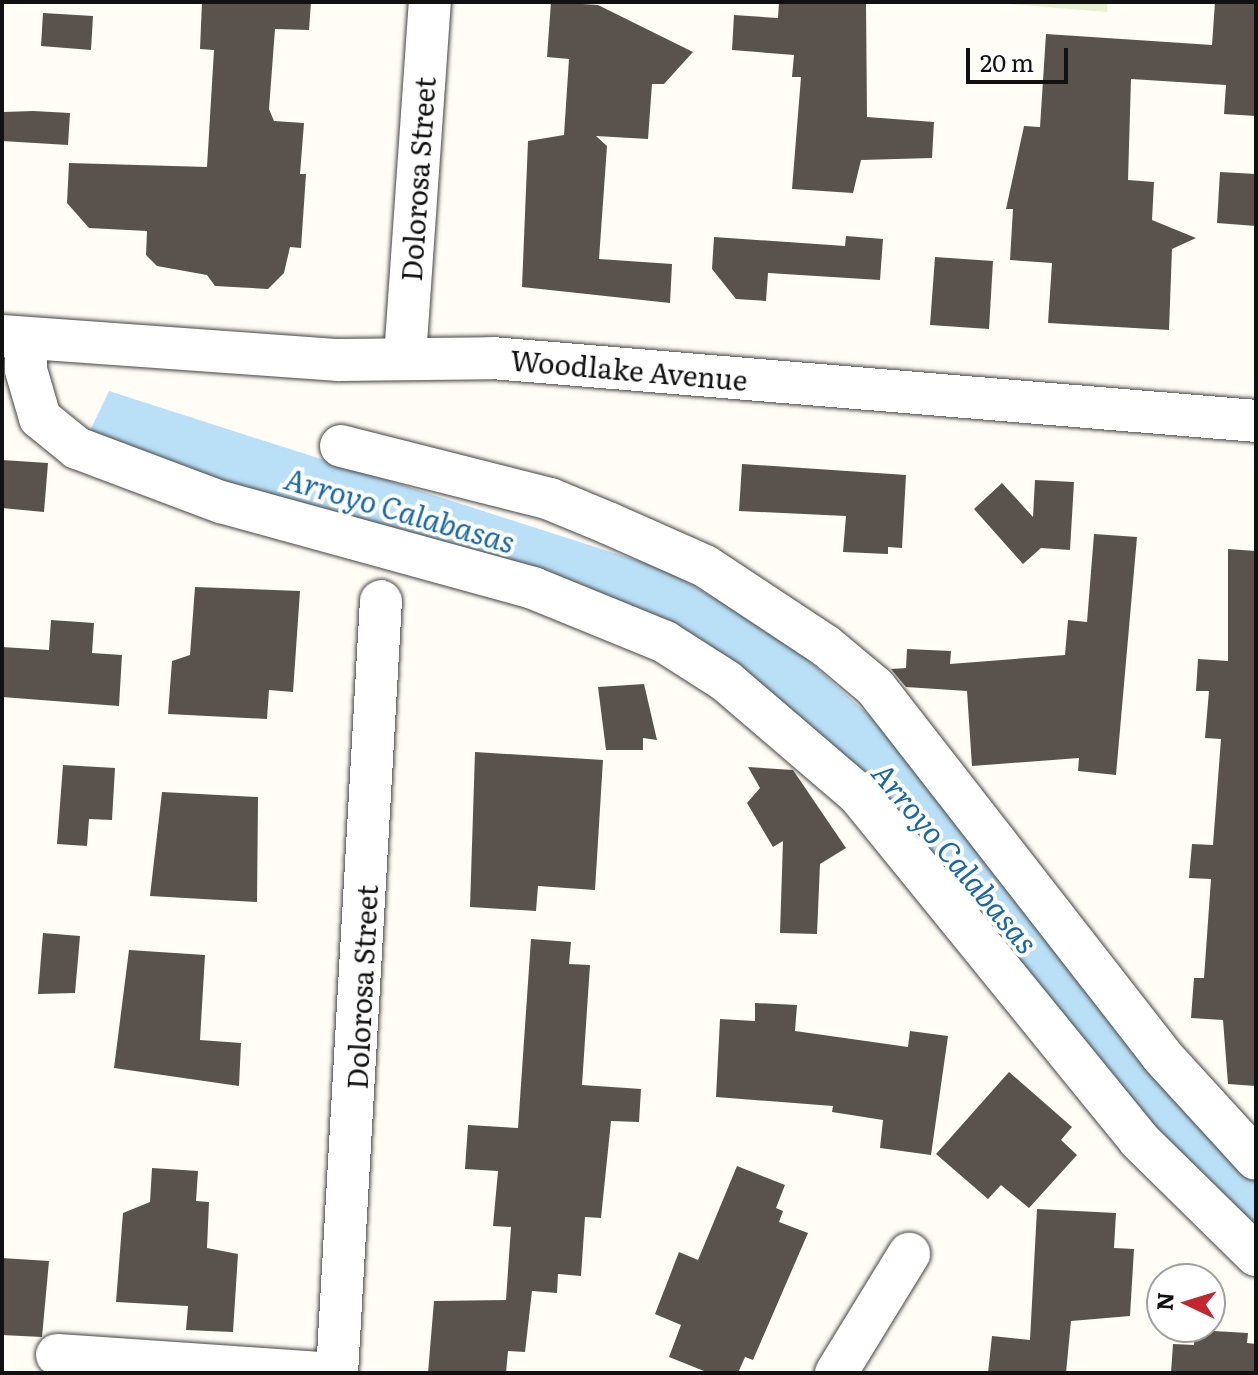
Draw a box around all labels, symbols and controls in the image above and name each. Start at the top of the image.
scale bar [970,32,1072,82]
text: 20 m [980,44,1034,79]
street label: Dolorosa Street [393,76,441,282]
street label: Woodlake Avenue [509,342,749,396]
water label: Arroyo Calabasas [281,459,519,559]
water label: Arroyo Calabasas [866,754,1046,960]
street label: Dolorosa Street [339,884,383,1090]
north arrow [1146,1263,1226,1343]
text: N [1146,1291,1181,1312]

